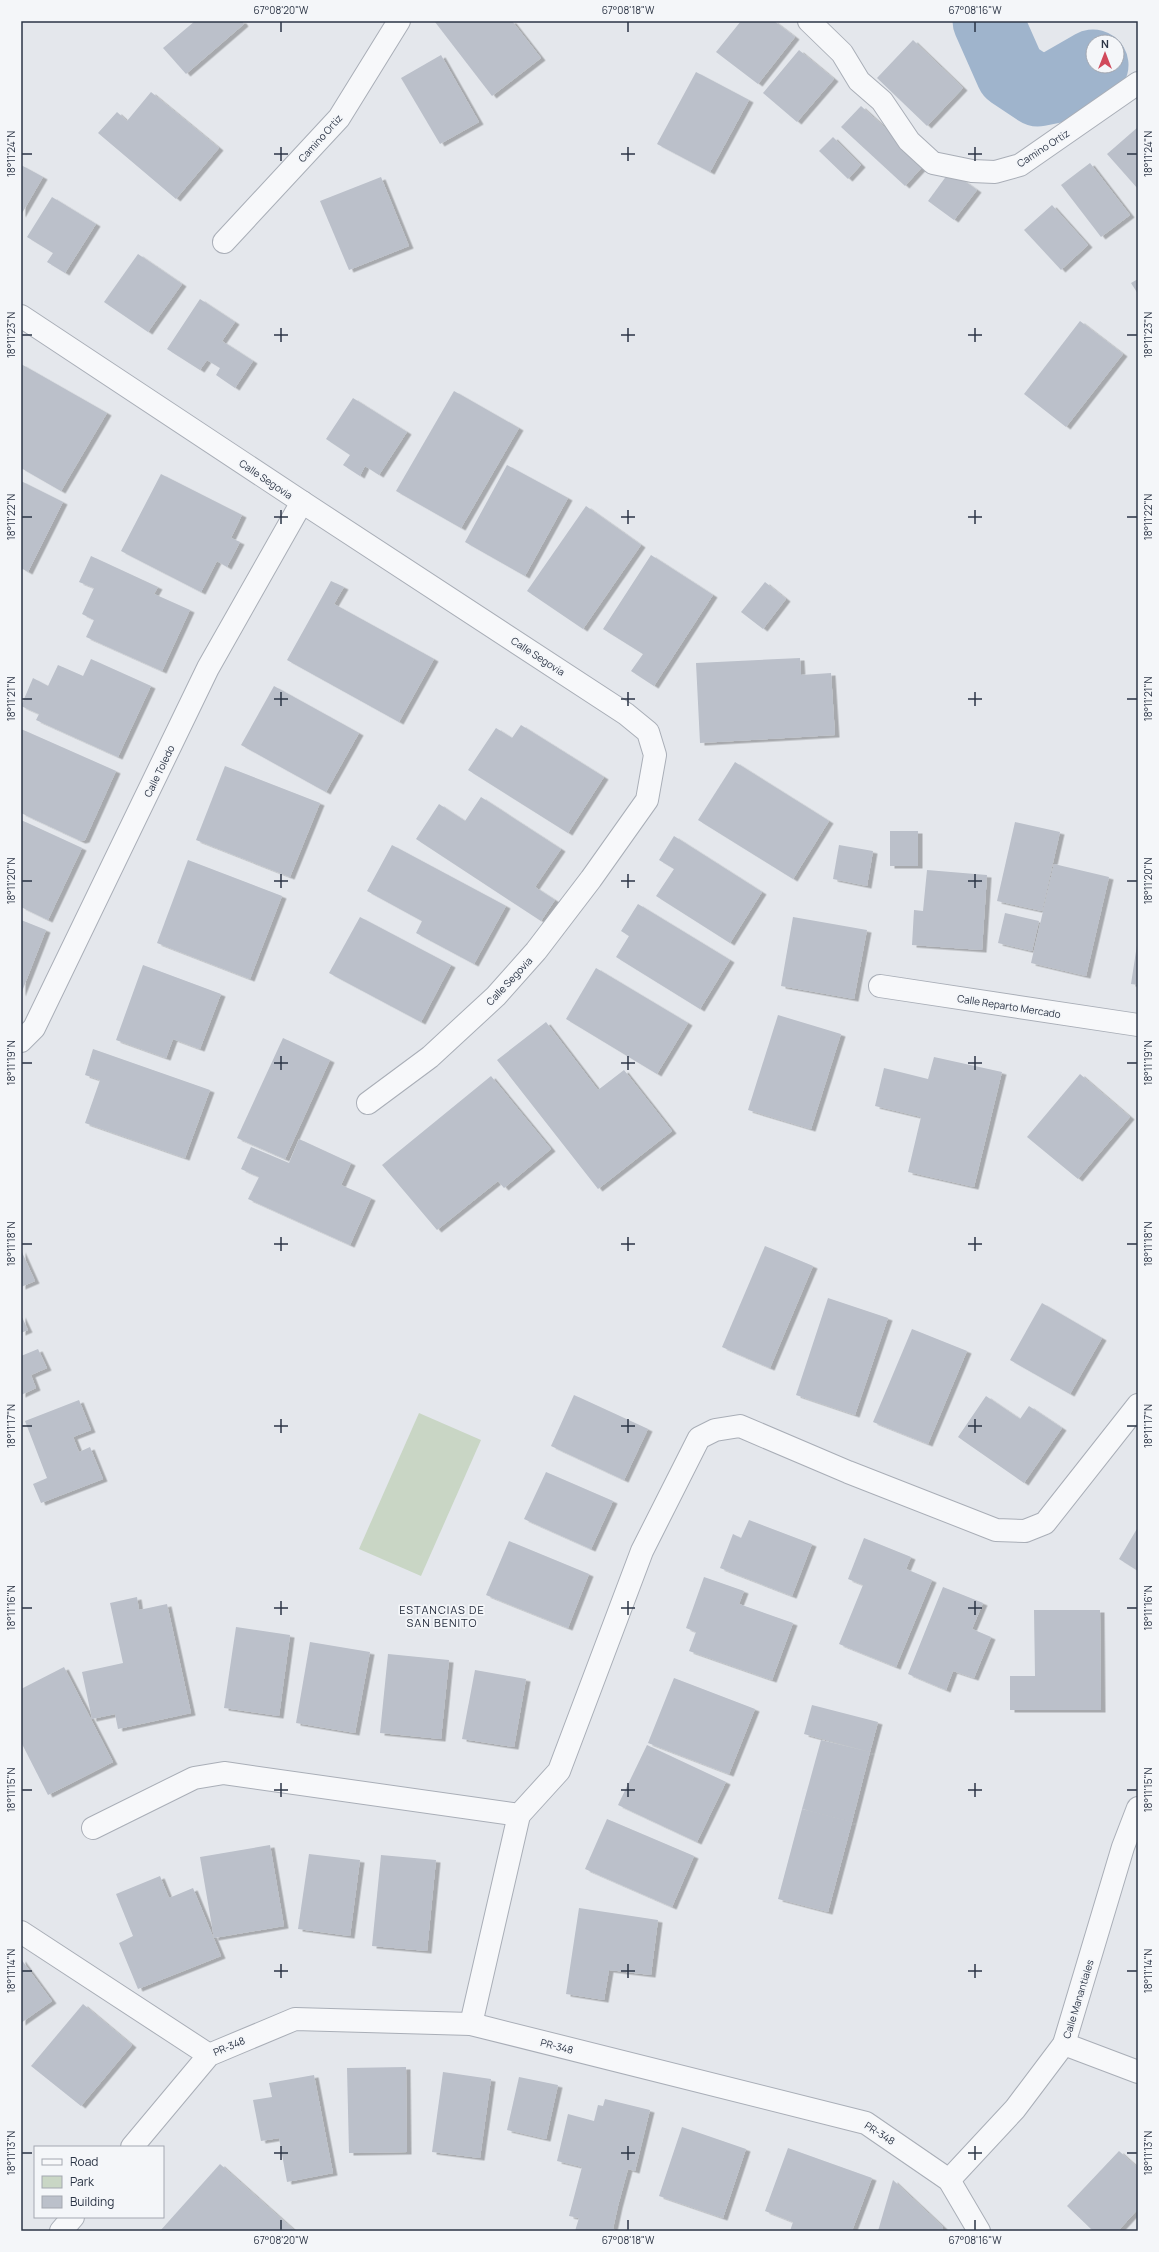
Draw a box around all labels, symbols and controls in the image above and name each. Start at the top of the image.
text: 67°08'20"W [254,3,309,17]
text: 67°08'18"W [602,3,655,17]
text: 67°08'16"W [948,3,1002,17]
north arrow [1085,34,1125,74]
text: N [1101,36,1109,51]
street label: Camino Ortiz [295,111,345,165]
street label: Camino Ortiz [1014,126,1072,170]
text: 18°11'24"N [4,131,18,177]
text: 18°11'24"N [1141,131,1155,177]
text: 18°11'23"N [4,312,18,358]
text: 18°11'23"N [1141,312,1155,358]
street label: Calle Segovia [236,456,296,502]
text: 18°11'22"N [4,494,18,540]
text: 18°11'22"N [1141,494,1155,540]
street label: Calle Segovia [508,633,568,679]
text: 18°11'21"N [4,677,18,721]
text: 18°11'21"N [1141,677,1155,721]
street label: Calle Toledo [140,743,178,799]
text: 18°11'20"N [4,857,18,904]
text: 18°11'20"N [1141,857,1155,904]
street label: Calle Segovia [483,954,535,1008]
street label: Calle Reparto Mercado [956,991,1062,1021]
text: 18°11'19"N [4,1040,18,1086]
text: 18°11'19"N [1141,1040,1155,1086]
text: 18°11'18"N [4,1222,18,1266]
text: 18°11'18"N [1141,1222,1155,1266]
text: 18°11'17"N [4,1404,18,1448]
text: 18°11'17"N [1141,1404,1155,1448]
text: 18°11'16"N [4,1585,18,1631]
text: 18°11'16"N [1141,1585,1155,1631]
district label: ESTANCIAS DE SAN BENITO [399,1602,485,1630]
text: 18°11'15"N [4,1768,18,1812]
text: 18°11'15"N [1141,1768,1155,1812]
text: 18°11'14"N [4,1949,18,1993]
text: 18°11'14"N [1141,1949,1155,1993]
street label: Calle Manantiales [1059,1958,1097,2040]
street label: PR-348 [211,2033,247,2059]
street label: PR-348 [539,2035,575,2057]
street label: PR-348 [862,2118,898,2148]
text: 18°11'13"N [4,2131,18,2175]
text: 18°11'13"N [1141,2131,1155,2175]
legend [34,2146,164,2218]
text: Road [70,2153,98,2170]
text: Park [70,2173,95,2190]
text: Building [70,2193,114,2210]
text: 67°08'20"W [254,2233,309,2247]
text: 67°08'18"W [602,2233,655,2247]
text: 67°08'16"W [948,2233,1002,2247]

